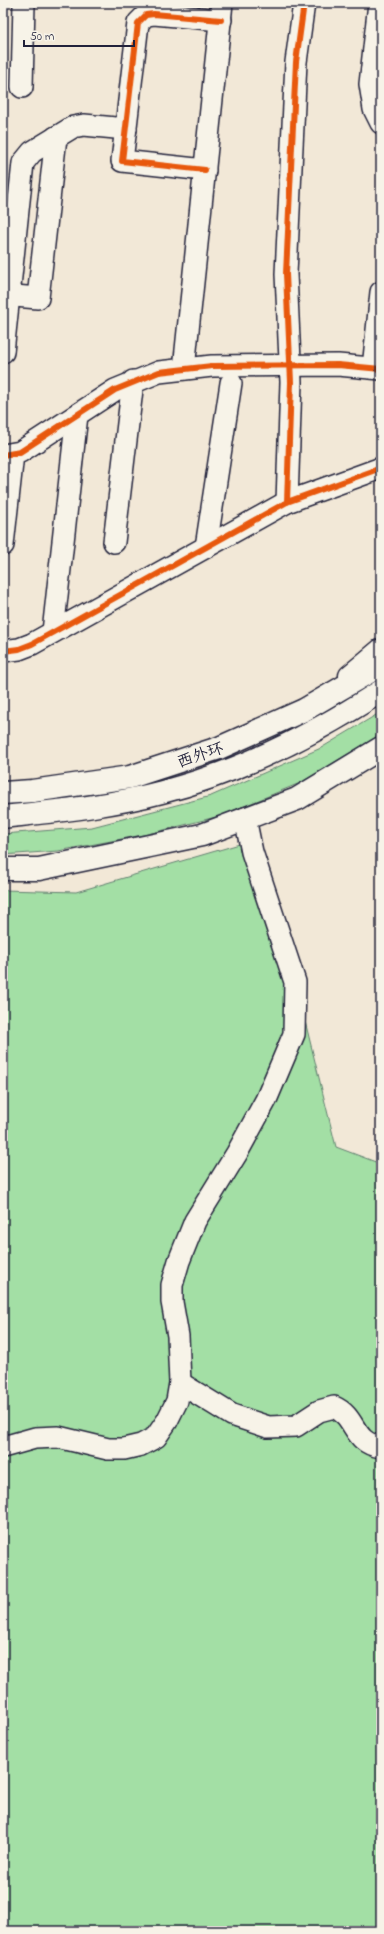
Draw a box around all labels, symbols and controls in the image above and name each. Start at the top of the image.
scale bar [24,22,134,48]
text: 50 m [30,28,54,46]
street label: 西外环 [174,737,227,775]

